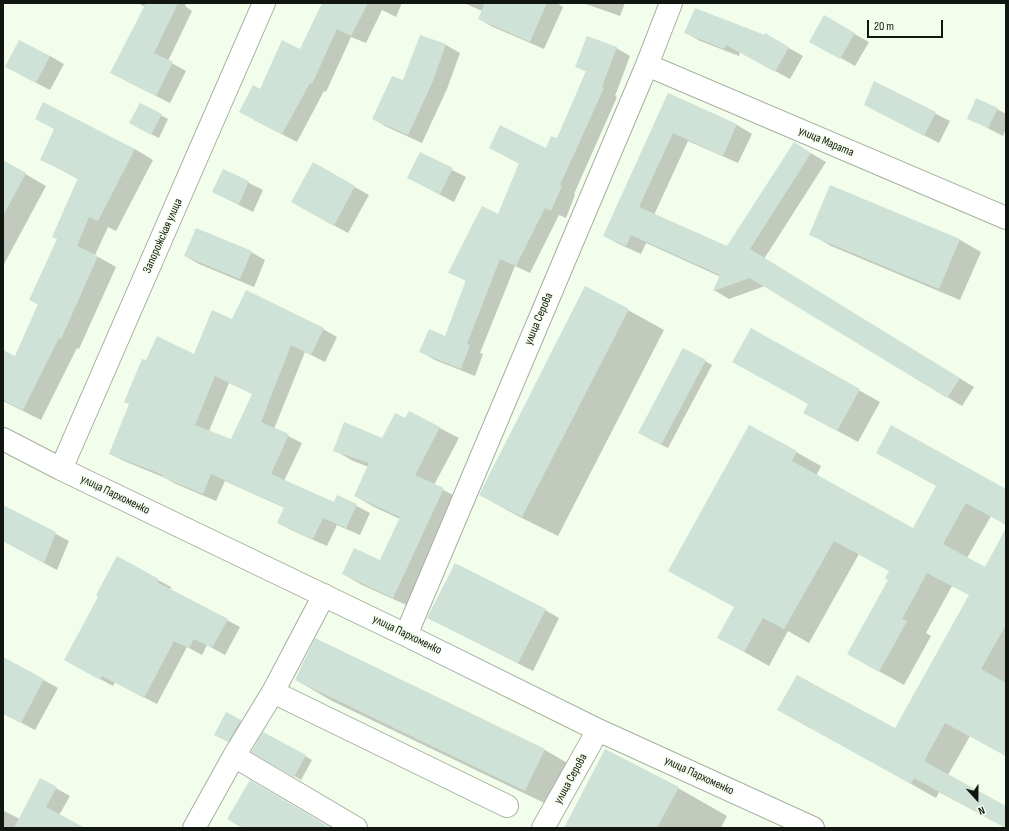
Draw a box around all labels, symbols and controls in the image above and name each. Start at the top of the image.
scale bar [869,12,945,38]
text: 20 m [874,19,894,34]
street label: улица Марата [796,124,856,160]
street label: Запорожская улица [140,196,186,276]
street label: улица Серова [522,291,556,347]
street label: улица Пархоменко [78,472,152,518]
street label: улица Пархоменко [370,612,444,658]
street label: улица Серова [551,751,591,807]
street label: улица Пархоменко [662,754,736,798]
north arrow [957,779,997,819]
text: N [976,804,987,818]

